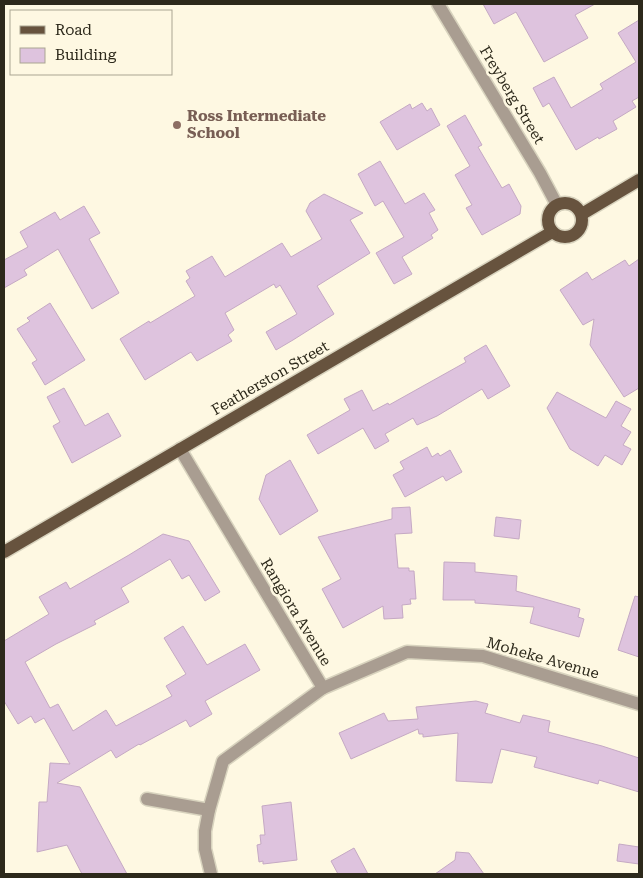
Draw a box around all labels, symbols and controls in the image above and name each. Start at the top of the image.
legend [10,10,172,75]
text: Road [55,21,92,39]
street label: Freyberg Street [476,43,549,148]
text: Building [55,46,117,64]
place label: Ross Intermediate School [187,107,326,142]
marker: Ross Intermediate School [171,119,183,131]
street label: Featherston Street [208,337,332,419]
street label: Rangiora Avenue [257,555,335,669]
street label: Moheke Avenue [485,633,601,683]

